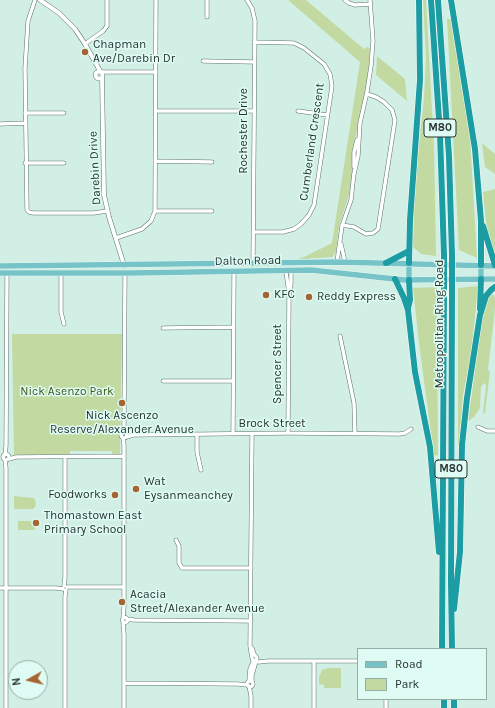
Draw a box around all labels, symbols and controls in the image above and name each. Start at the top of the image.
place label: Chapman Ave/Darebin Dr [93,38,175,66]
marker: Chapman Ave/Darebin Dr [80,47,90,57]
street label: Cumberland Crescent [297,82,327,202]
street label: Rochester Drive [237,88,251,174]
road number: M80 [424,119,456,137]
street label: Darebin Drive [86,131,104,205]
street label: Dalton Road [215,253,281,269]
street label: Metropolitan Ring Road [433,260,447,388]
place label: KFC [274,288,295,302]
marker: KFC [261,290,271,300]
place label: Reddy Express [317,290,396,304]
marker: Reddy Express [304,292,314,302]
street label: Spencer Street [271,324,285,404]
park label: Nick Asenzo Park [20,385,114,399]
marker: Nick Ascenzo Reserve/Alexander Avenue [117,398,127,408]
place label: Nick Ascenzo Reserve/Alexander Avenue [50,409,194,437]
street label: Brock Street [238,417,306,431]
road number: M80 [435,460,467,478]
place label: Wat Eysanmeanchey [144,475,233,503]
marker: Wat Eysanmeanchey [131,484,141,494]
place label: Foodworks [48,488,107,502]
marker: Foodworks [110,490,120,500]
place label: Thomastown East Primary School [44,509,142,537]
marker: Thomastown East Primary School [31,518,41,528]
place label: Acacia Street/Alexander Avenue [130,588,264,616]
marker: Acacia Street/Alexander Avenue [117,597,127,607]
legend [357,648,487,700]
text: Road [395,657,423,671]
north arrow [8,660,48,700]
text: N [10,677,24,686]
text: Park [395,677,419,691]

